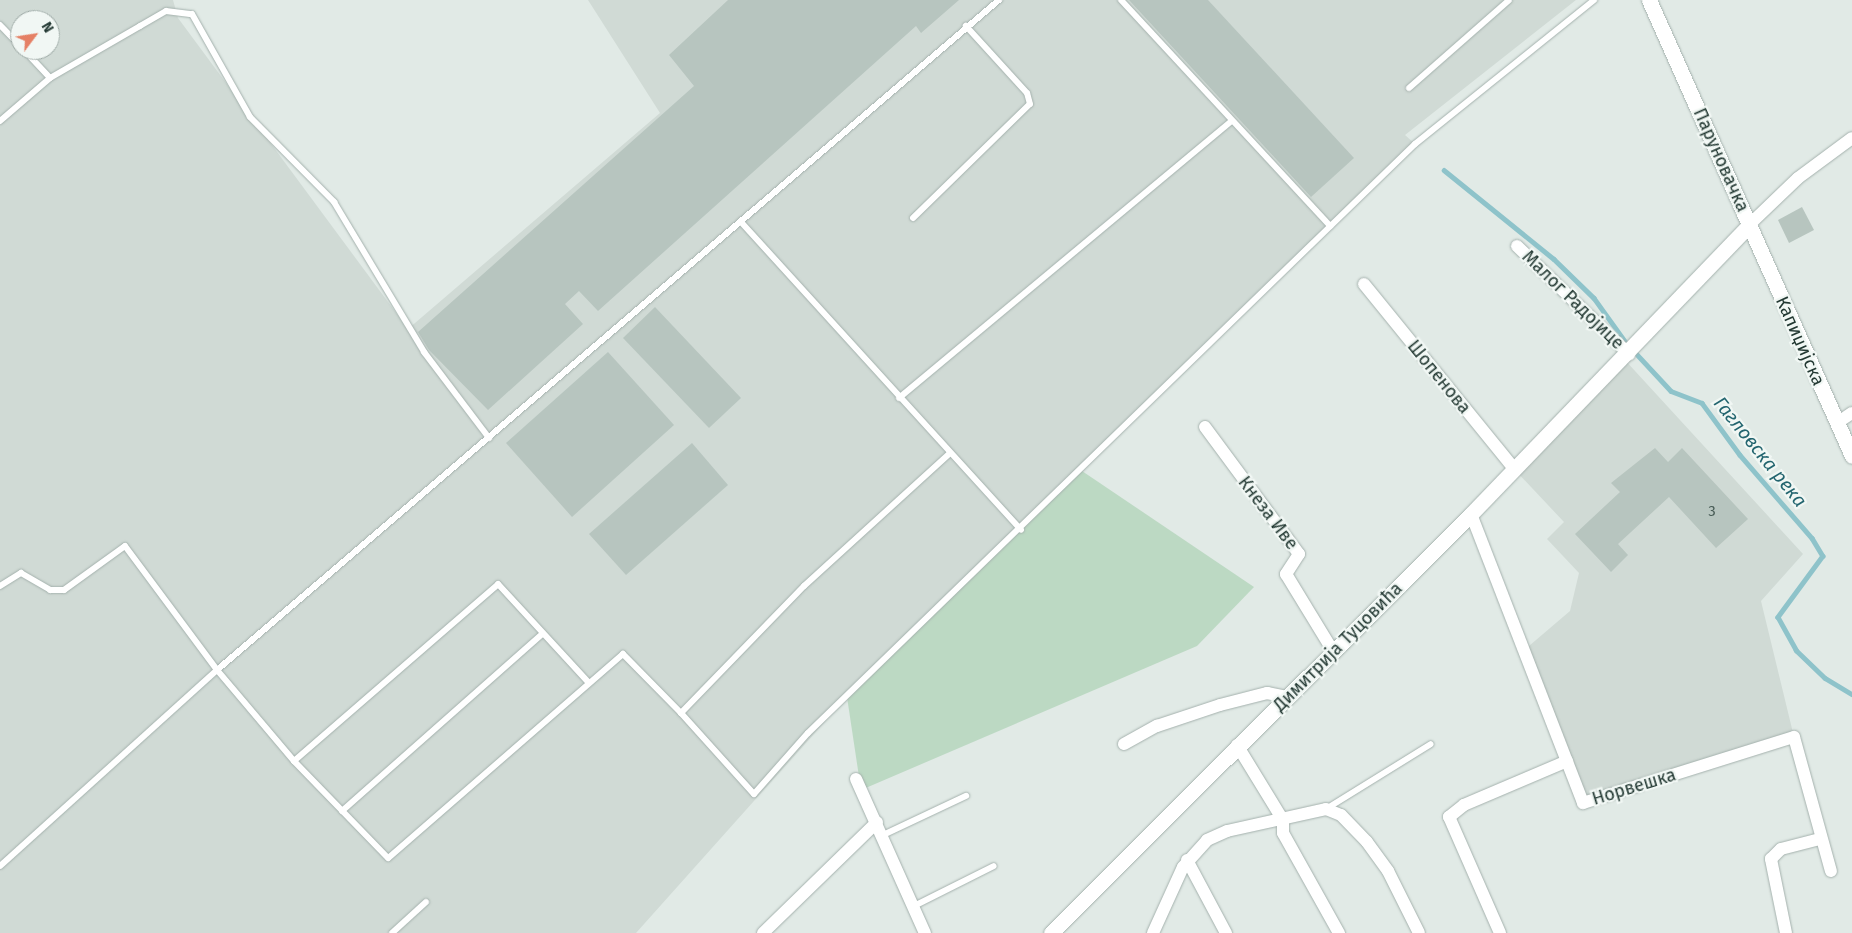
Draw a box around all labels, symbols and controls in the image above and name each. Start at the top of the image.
north arrow [10,10,60,60]
text: N [38,19,57,36]
street label: Паруновачка [1689,105,1753,215]
street label: Малог Радојице [1518,246,1628,354]
street label: Капиџијска [1771,293,1829,389]
street label: Шопенова [1403,336,1475,418]
water label: Гагловска река [1709,392,1811,512]
street label: Кнеза Иве [1233,472,1303,554]
house number: 3 [1708,503,1716,521]
street label: Димитрија Туцовића [1269,578,1407,716]
street label: Норвешка [1589,764,1679,810]

